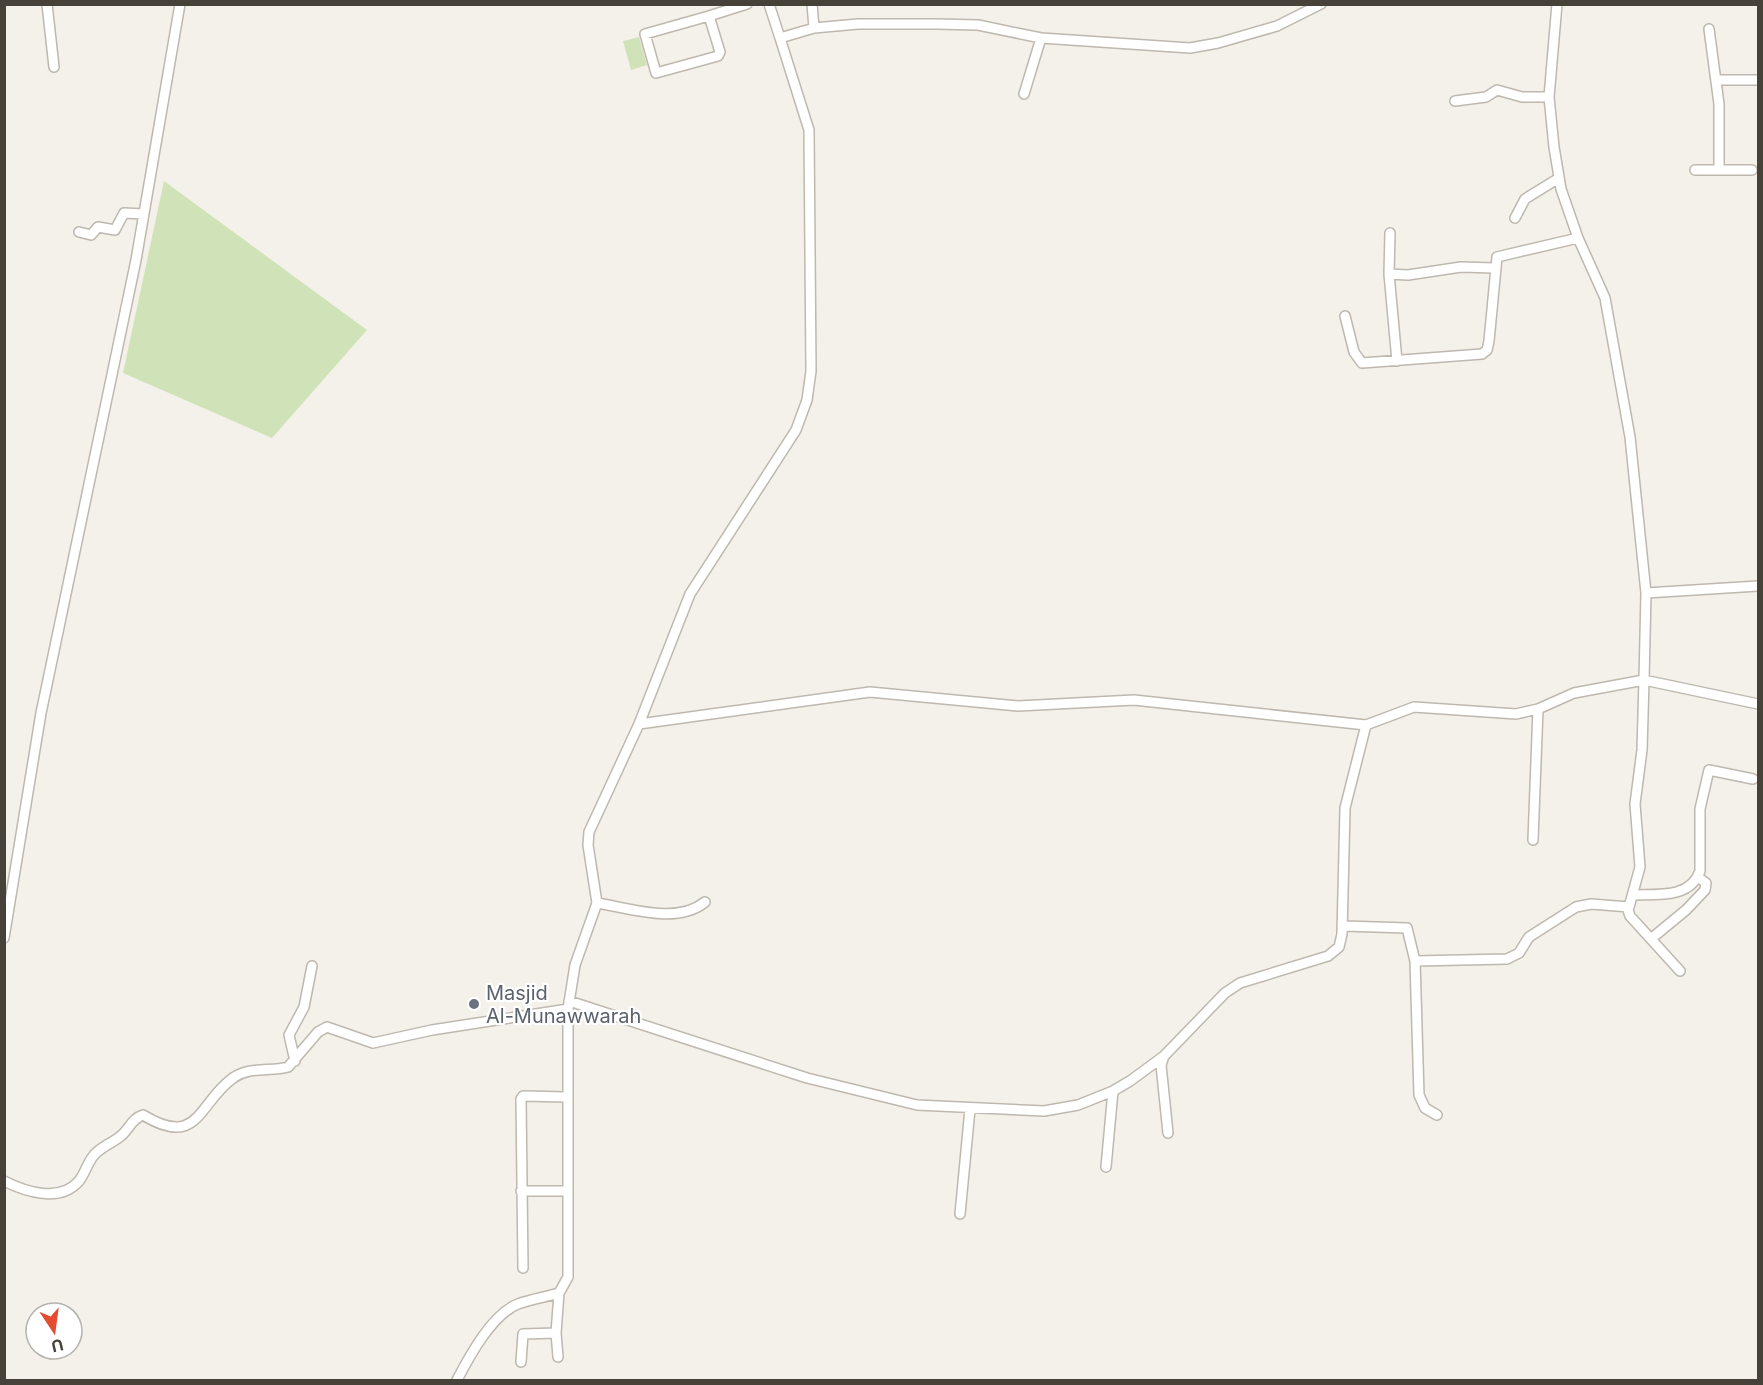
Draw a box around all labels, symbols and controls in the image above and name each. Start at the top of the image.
place label: Masjid Al-Munawwarah [486,981,641,1028]
marker: Masjid Al-Munawwarah [467,997,481,1011]
north arrow [24,1301,84,1361]
text: U [49,1335,65,1357]

